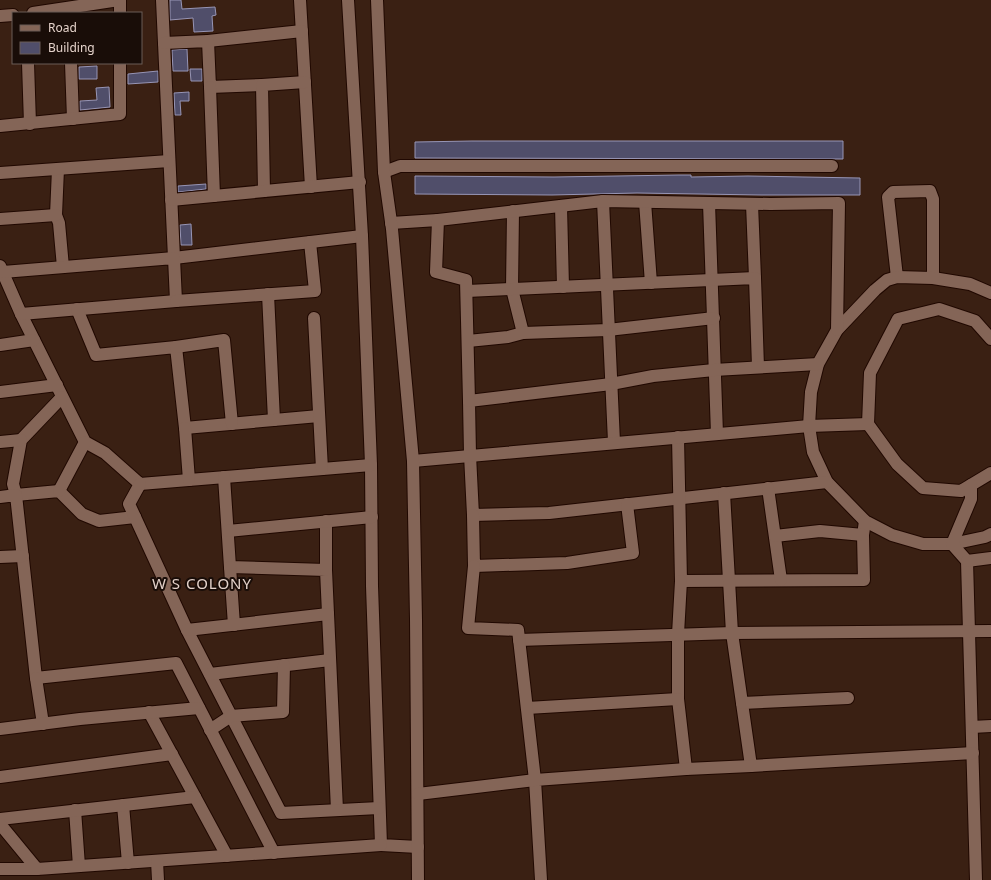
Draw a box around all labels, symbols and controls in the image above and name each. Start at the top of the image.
legend [12,12,142,64]
text: Road [48,19,77,36]
text: Building [48,39,95,56]
district label: W S COLONY [152,573,252,593]

